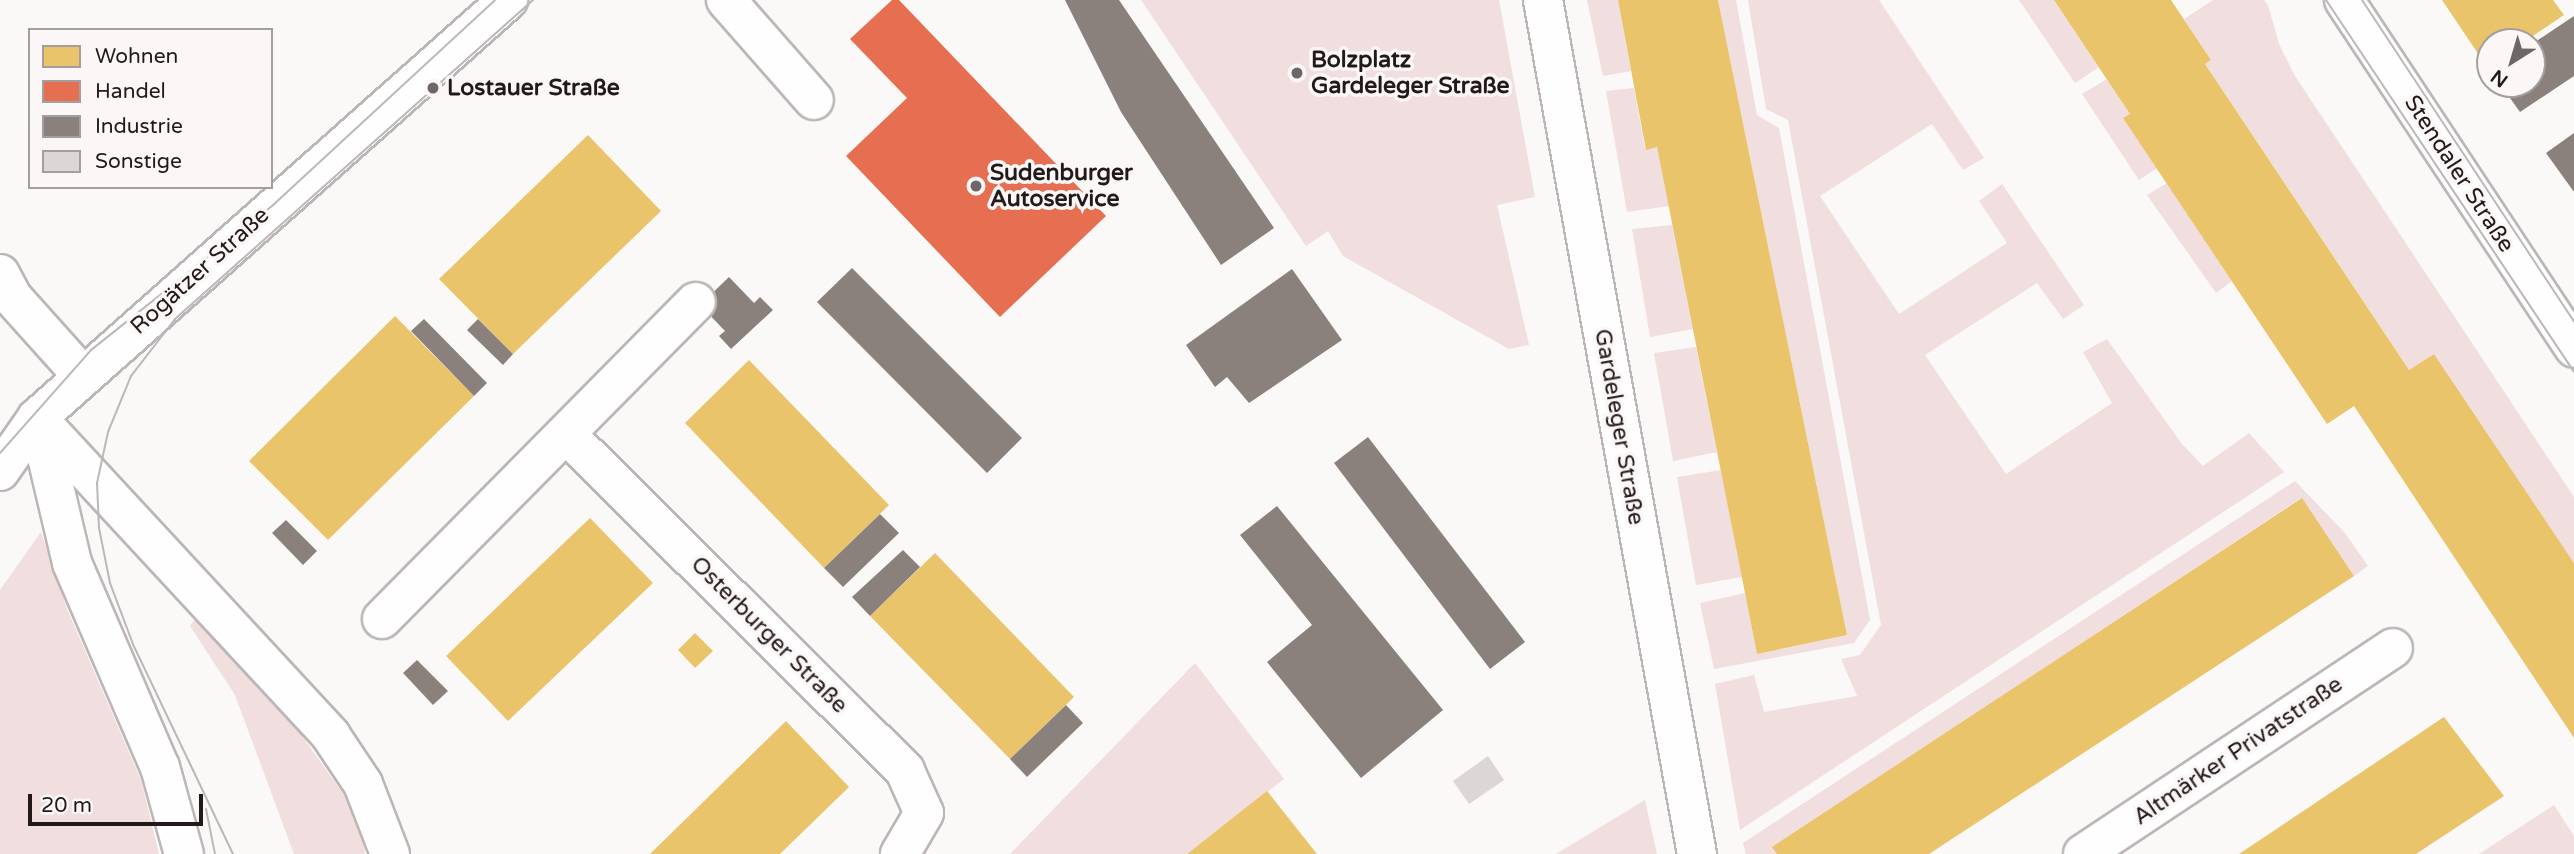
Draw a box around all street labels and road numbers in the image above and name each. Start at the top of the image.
street label: Stendaler Straße [2398,90,2520,258]
street label: Rogätzer Straße [125,202,275,340]
street label: Gardeleger Straße [1588,327,1650,527]
street label: Osterburger Straße [685,551,853,719]
street label: Altmärker Privatstraße [2128,671,2348,831]

